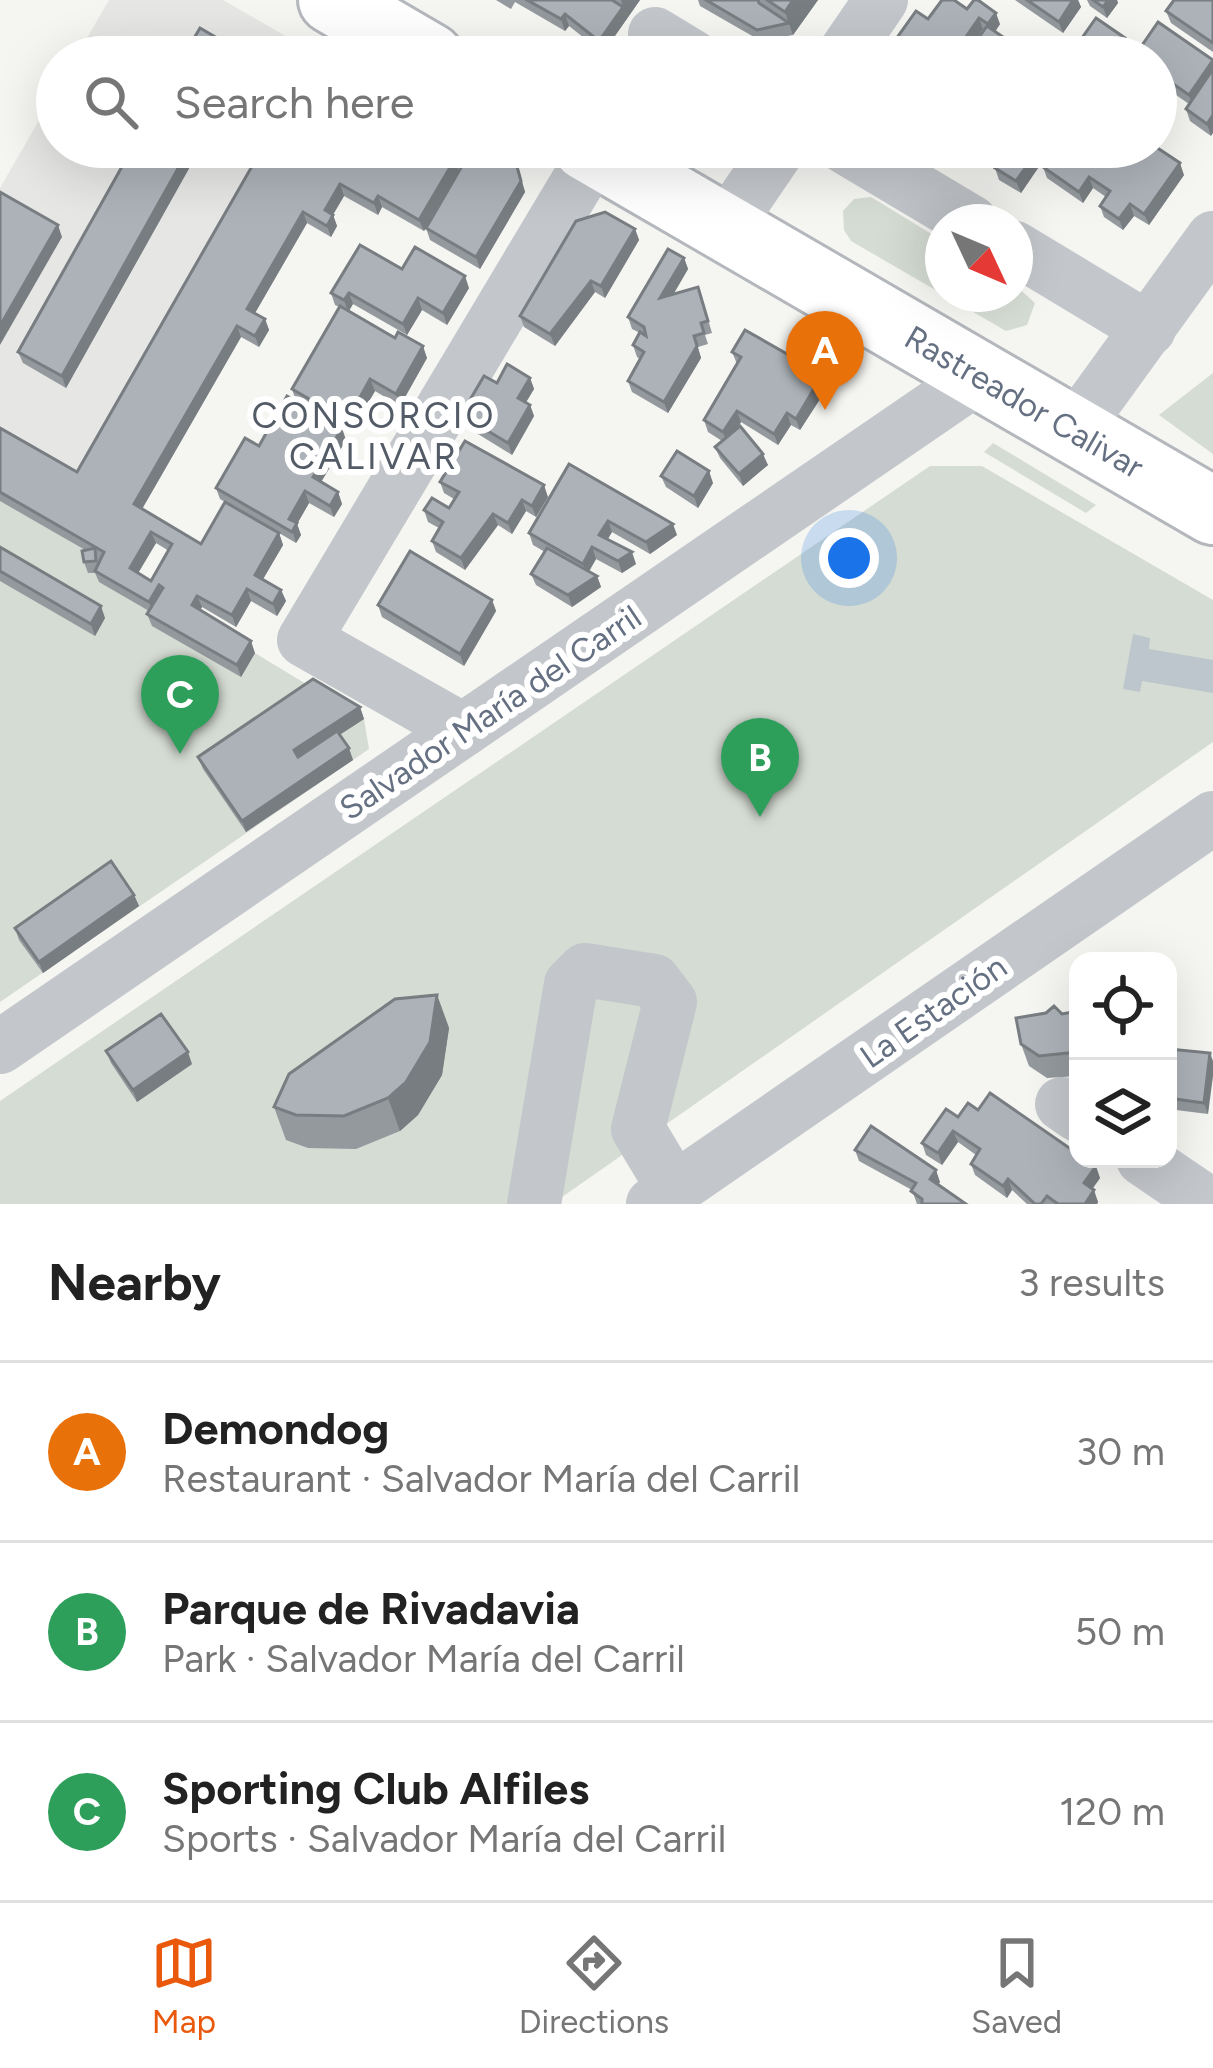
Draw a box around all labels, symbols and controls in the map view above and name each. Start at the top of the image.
search box [36,36,1177,168]
icon: search [78,69,144,135]
text: Search here [174,75,414,129]
north arrow [925,204,1033,312]
pin: A [786,311,864,410]
street label: Rastreador Calivar [898,317,1151,487]
district label: CONSORCIO CALIVAR [252,394,496,478]
your location [819,528,879,588]
street label: Salvador María del Carril [332,597,648,828]
pin: C [141,655,219,754]
pin: B [721,718,799,817]
street label: La Estación [853,947,1014,1076]
map controls [1069,952,1177,1168]
button: locate [1069,952,1177,1060]
button: layers [1069,1060,1177,1168]
text: Nearby [48,1252,221,1313]
text: 3 results [1018,1259,1165,1306]
text: Demondog [162,1401,389,1455]
text: A [73,1428,101,1475]
text: 30 m [1076,1428,1165,1475]
text: Restaurant · Salvador María del Carril [162,1455,800,1502]
text: Parque de Rivadavia [162,1581,580,1635]
text: B [75,1608,99,1655]
text: 50 m [1075,1608,1165,1655]
text: Park · Salvador María del Carril [162,1635,685,1682]
text: Sporting Club Alfiles [162,1761,589,1815]
text: C [73,1788,101,1835]
text: 120 m [1059,1788,1165,1835]
text: Sports · Salvador María del Carril [162,1815,726,1862]
tab: Map [151,1930,217,2041]
tab: Directions [519,1930,669,2041]
tab: Saved [971,1930,1062,2041]

